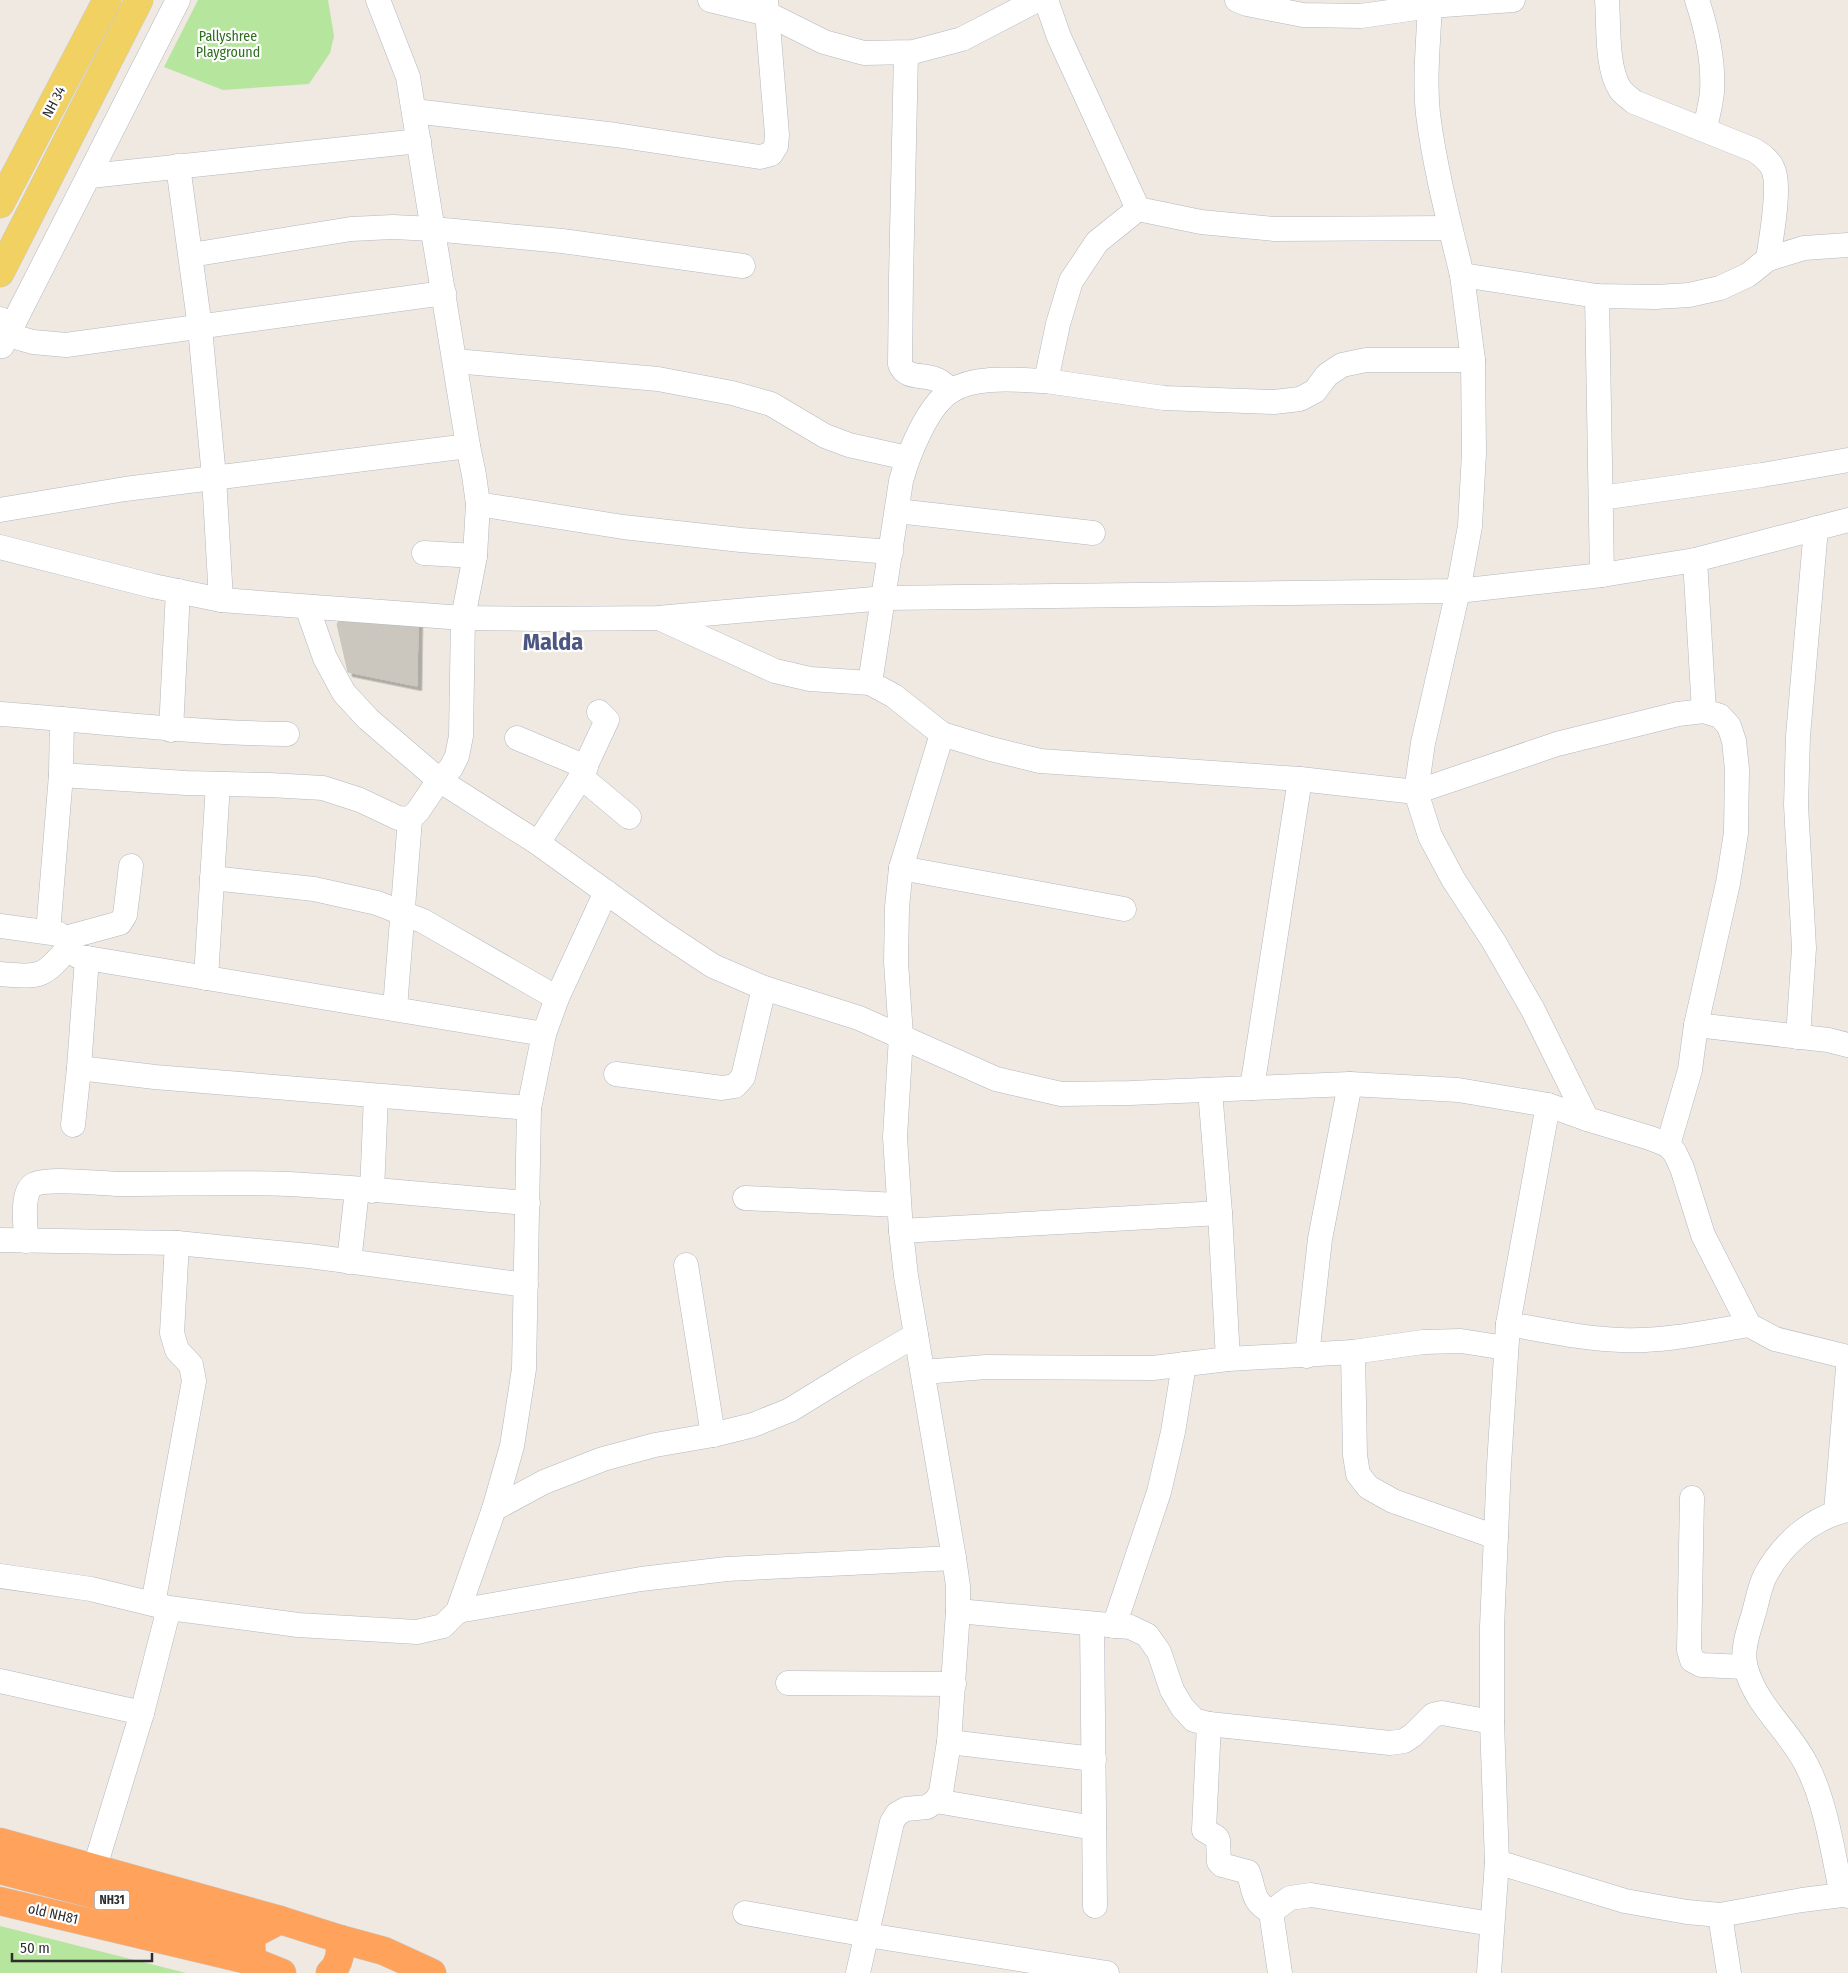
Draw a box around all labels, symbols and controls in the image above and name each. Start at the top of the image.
park label: Pallyshree Playground [196,28,260,61]
street label: NH 34 [39,83,69,121]
district label: Malda [523,628,583,656]
road number: NH31 [94,1890,130,1910]
street label: old NH81 [26,1900,80,1928]
scale bar [12,1930,152,1962]
text: 50 m [20,1939,50,1957]

